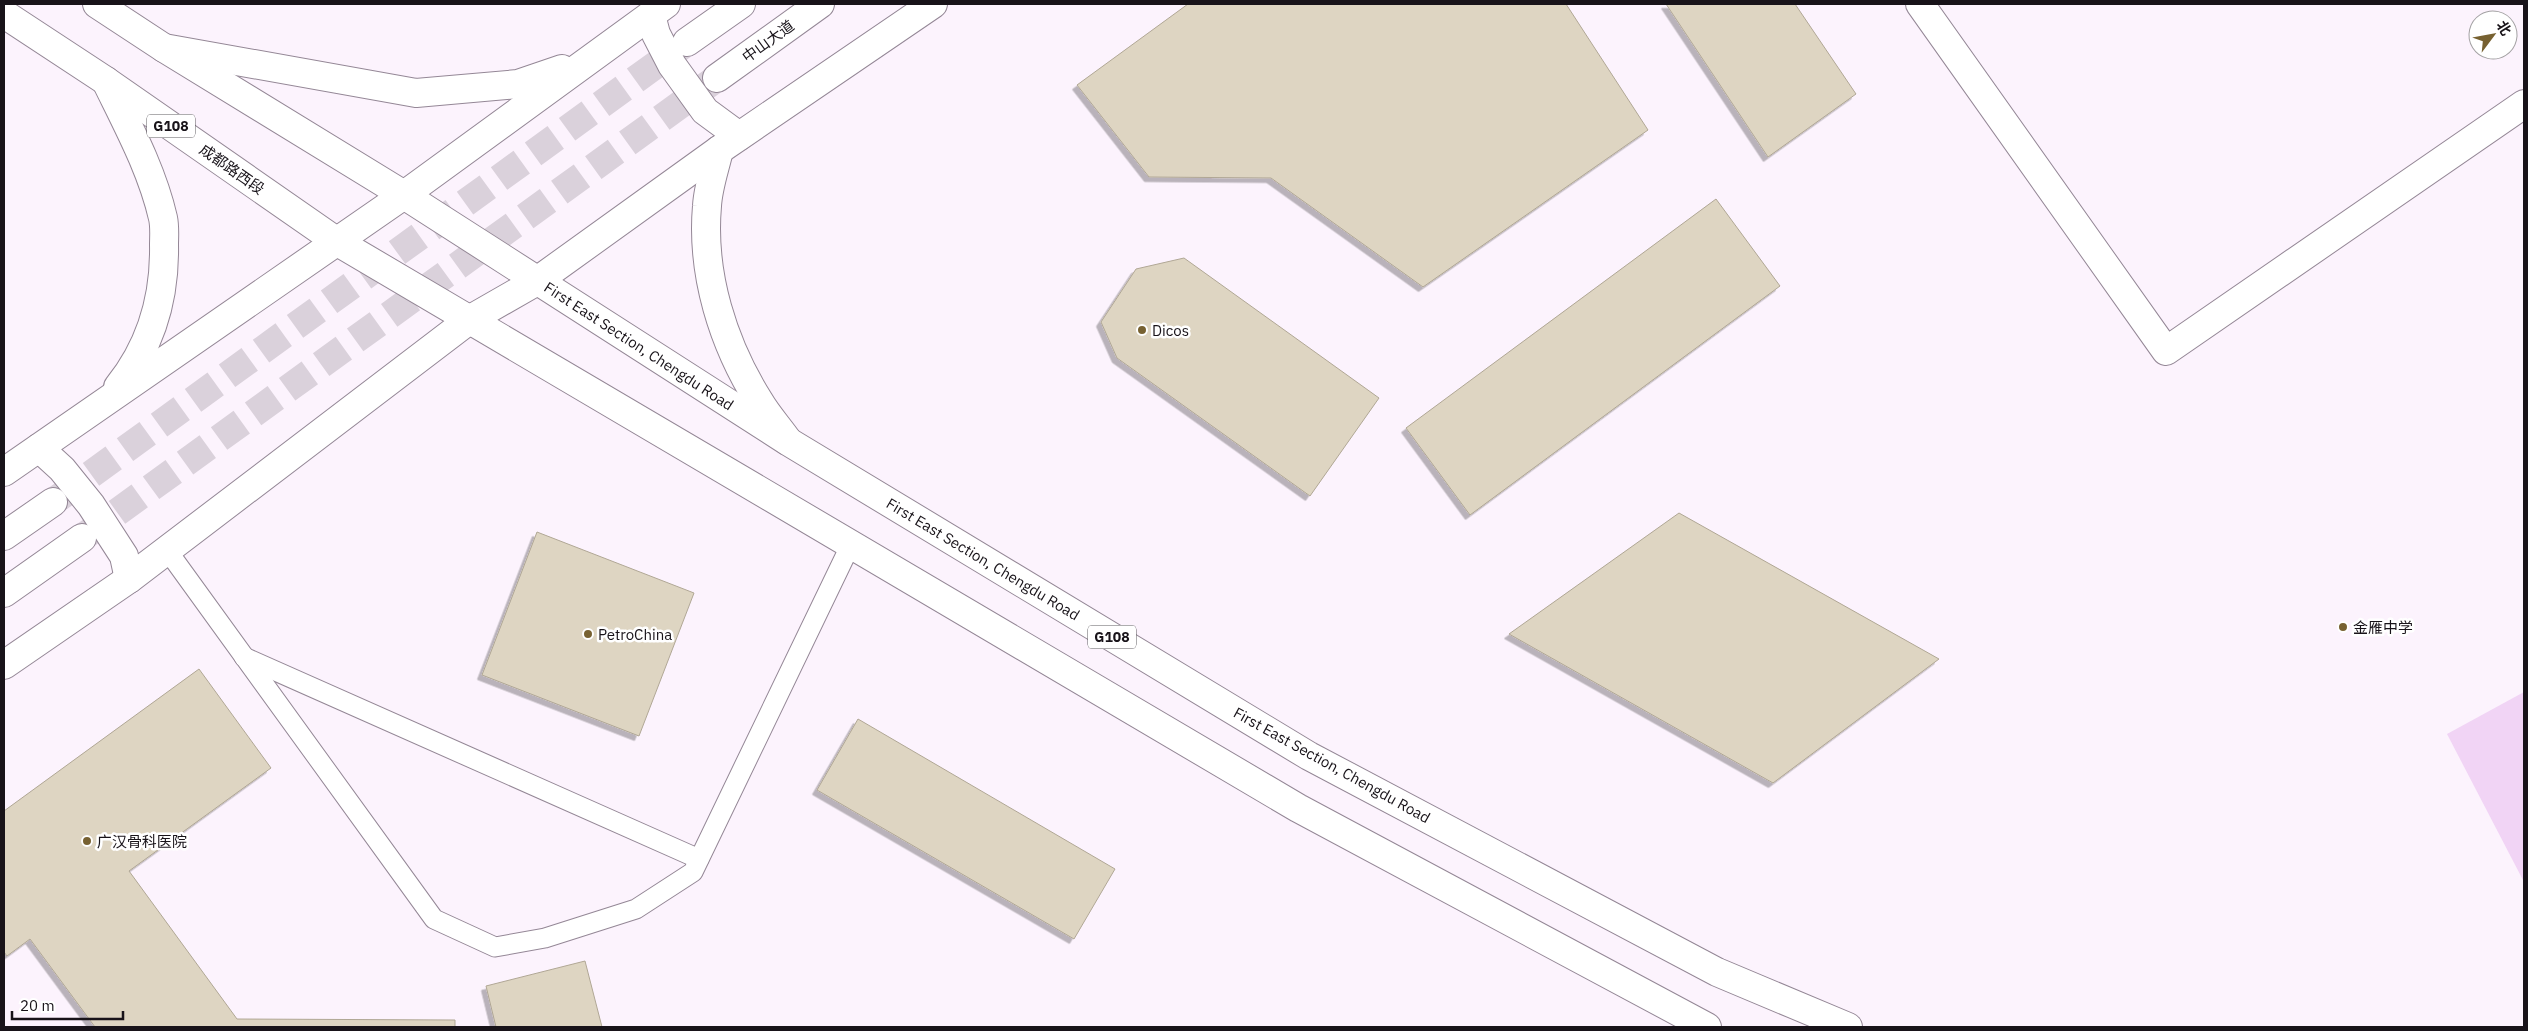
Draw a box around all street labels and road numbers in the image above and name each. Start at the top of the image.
street label: 中山大道 [738,16,798,66]
road number: G108 [147,114,195,138]
street label: 成都路西段 [196,140,268,198]
street label: First East Section, Chengdu Road [541,278,737,414]
street label: First East Section, Chengdu Road [883,494,1083,624]
road number: G108 [1088,626,1136,649]
street label: First East Section, Chengdu Road [1230,703,1434,827]

